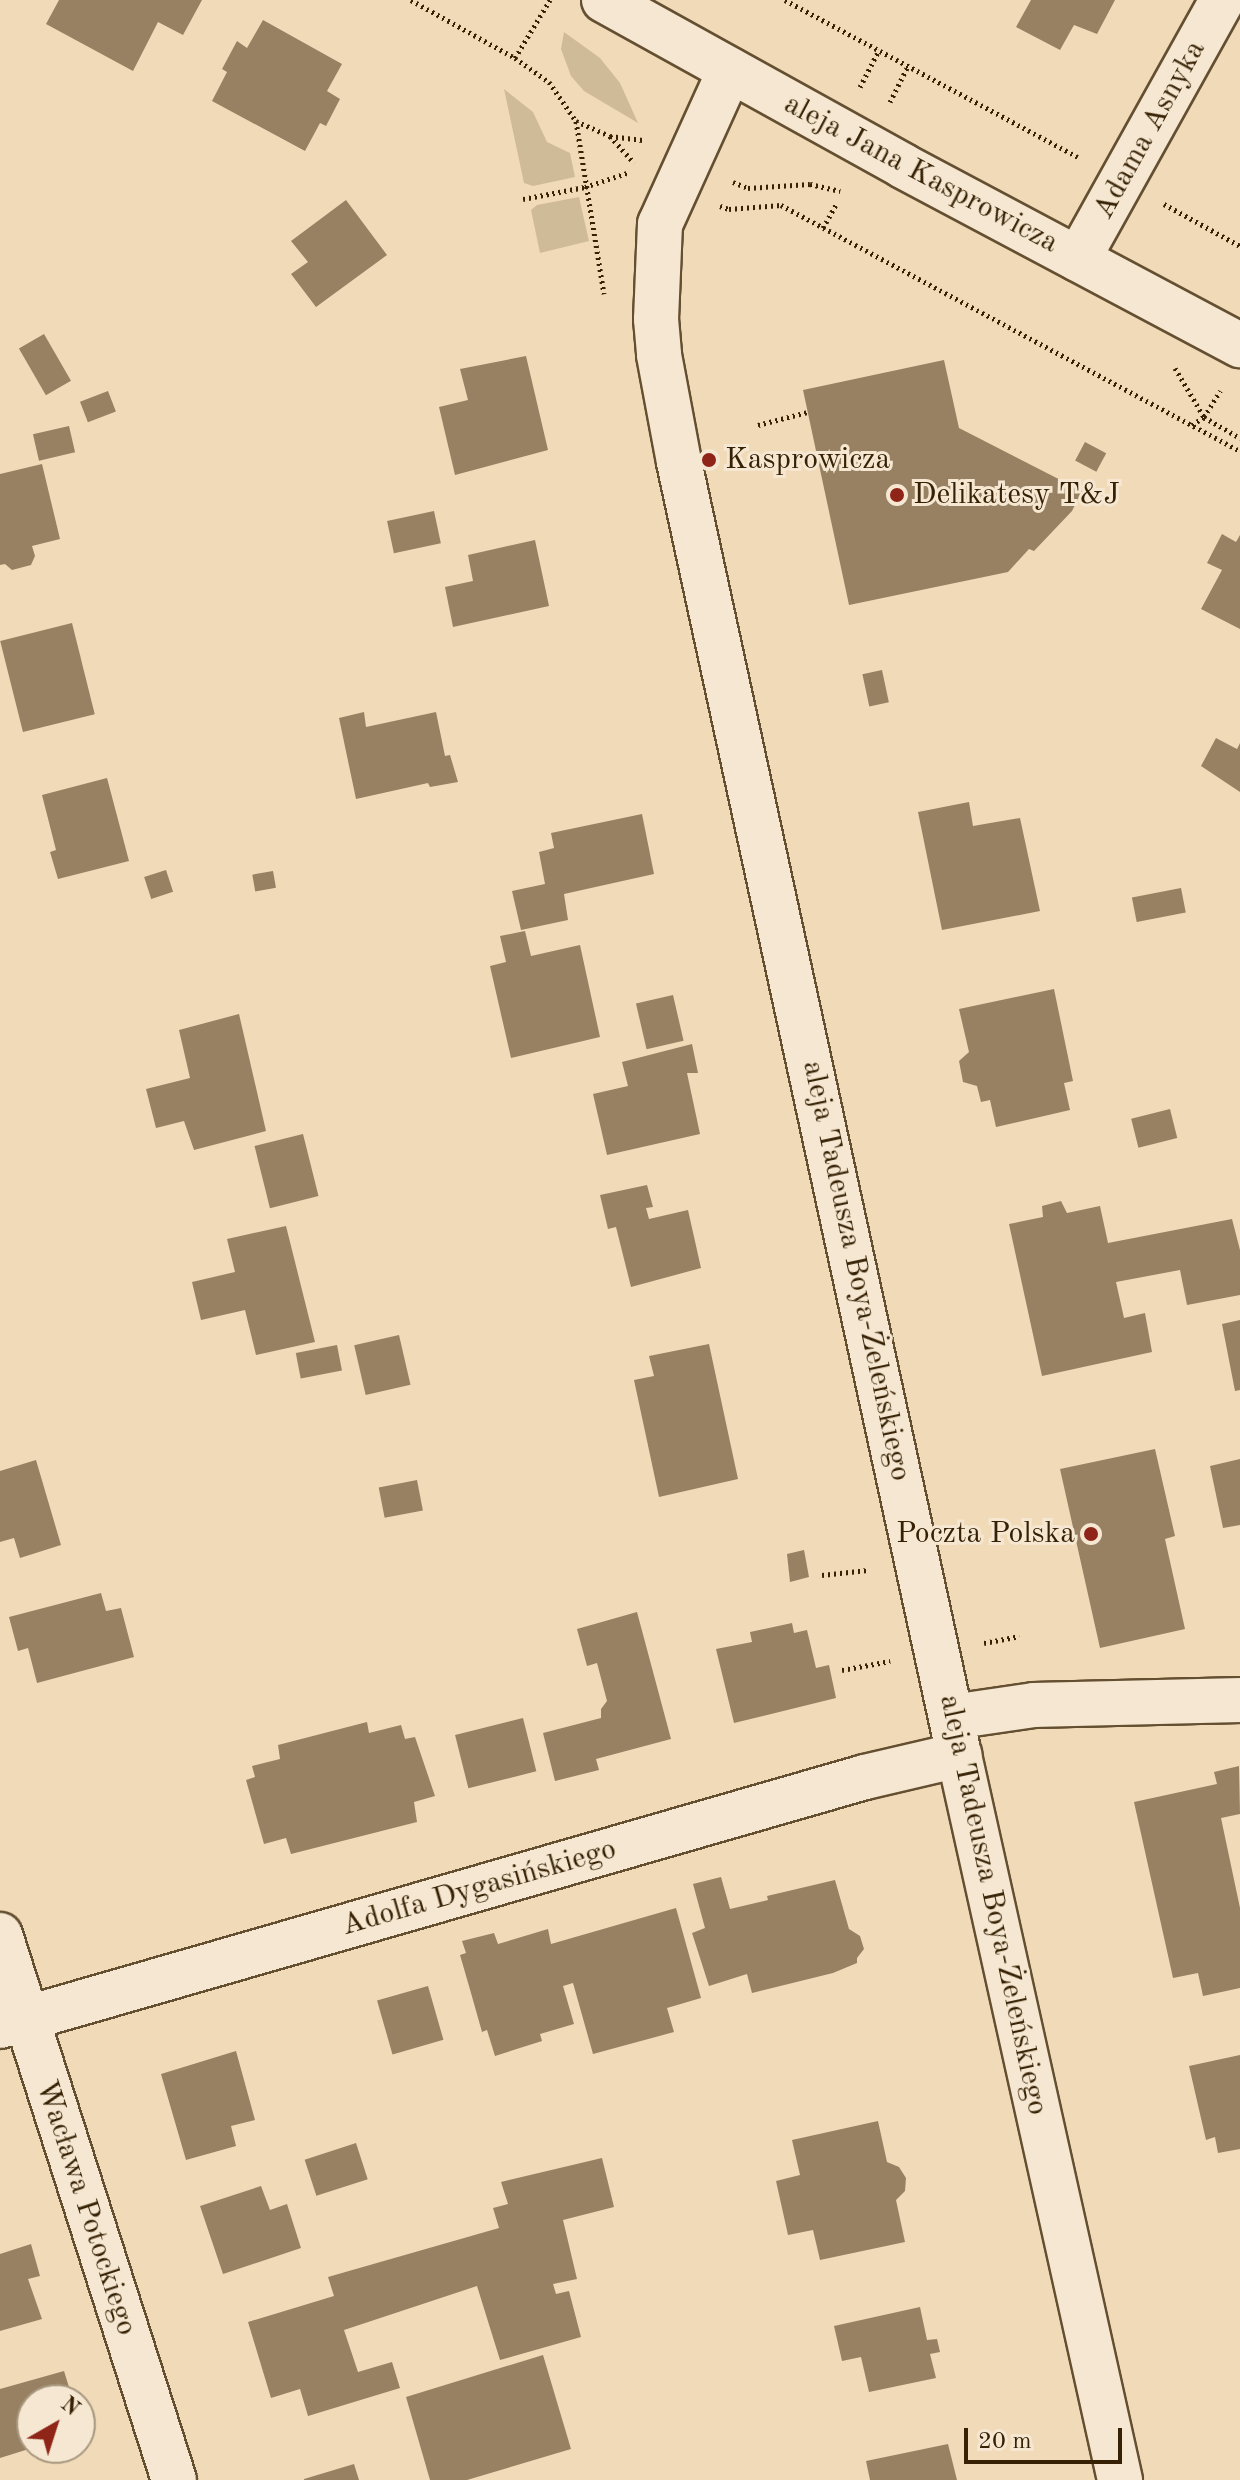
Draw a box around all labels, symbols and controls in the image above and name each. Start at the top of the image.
street label: Adama Asnyka [1086,34,1214,226]
street label: aleja Jana Kasprowicza [778,86,1064,262]
place label: Kasprowicza [725,442,890,478]
marker: Kasprowicza [700,451,718,469]
place label: Delikatesy T&J [913,477,1120,513]
marker: Delikatesy T&J [888,486,906,504]
street label: aleja Tadeusza Boya-Żeleńskiego [794,1058,918,1484]
place label: Poczta Polska [896,1516,1075,1552]
marker: Poczta Polska [1082,1525,1100,1543]
street label: aleja Tadeusza Boya-Żeleńskiego [931,1692,1055,2118]
street label: Adolfa Dygasińskiego [338,1832,620,1944]
street label: Wacława Potockiego [28,2076,144,2340]
north arrow [16,2384,96,2464]
text: N [56,2393,83,2421]
scale bar [968,2412,1126,2462]
text: 20 m [978,2430,1032,2454]

